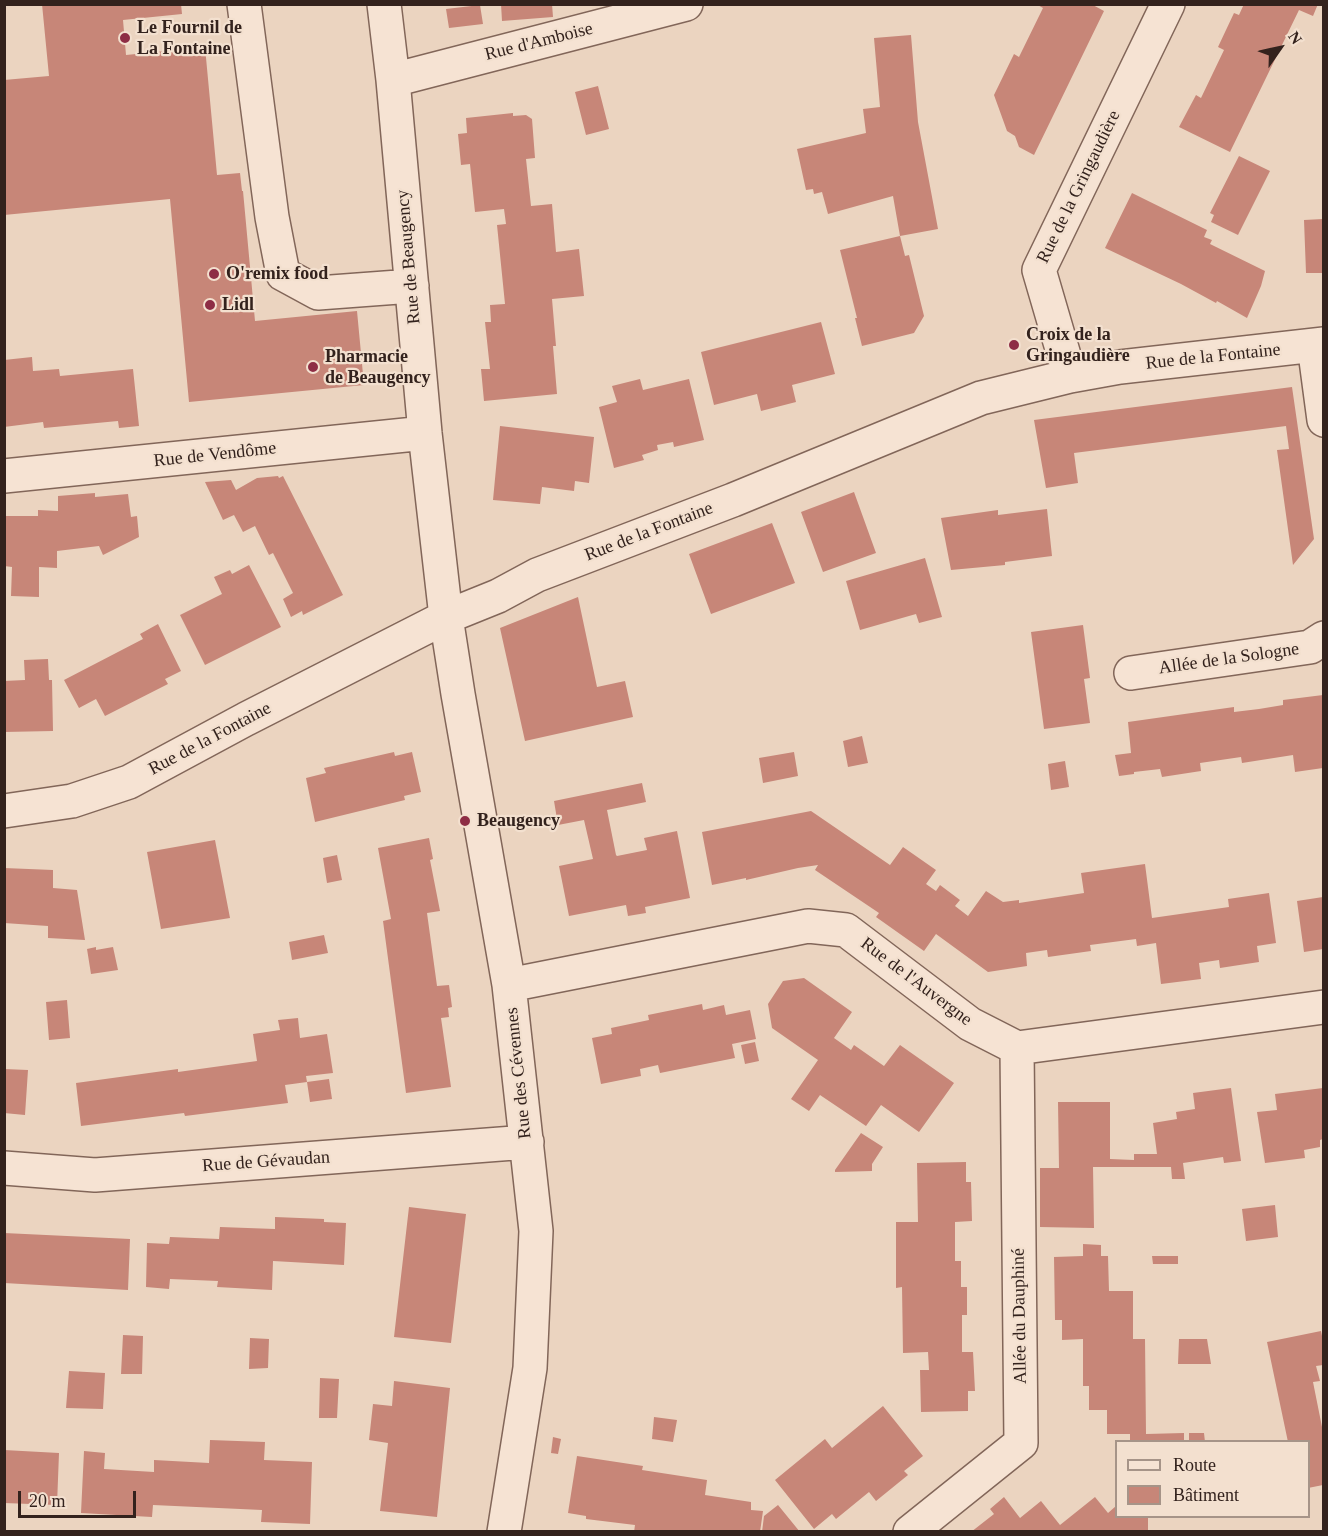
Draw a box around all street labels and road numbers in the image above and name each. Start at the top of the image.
street label: Rue d'Amboise [483,18,595,66]
street label: Rue de la Gringaudière [1033,107,1125,267]
street label: Rue de Beaugency [392,189,426,325]
street label: Rue de la Fontaine [1145,339,1281,375]
street label: Rue de Vendôme [153,438,277,472]
street label: Rue de la Fontaine [582,498,716,566]
street label: Allée de la Sologne [1157,638,1301,680]
street label: Rue de la Fontaine [145,698,275,780]
street label: Rue de l'Auvergne [856,933,976,1031]
street label: Rue des Cévennes [501,1006,537,1140]
street label: Rue de Gévaudan [201,1147,331,1177]
street label: Allée du Dauphiné [1008,1248,1032,1384]

